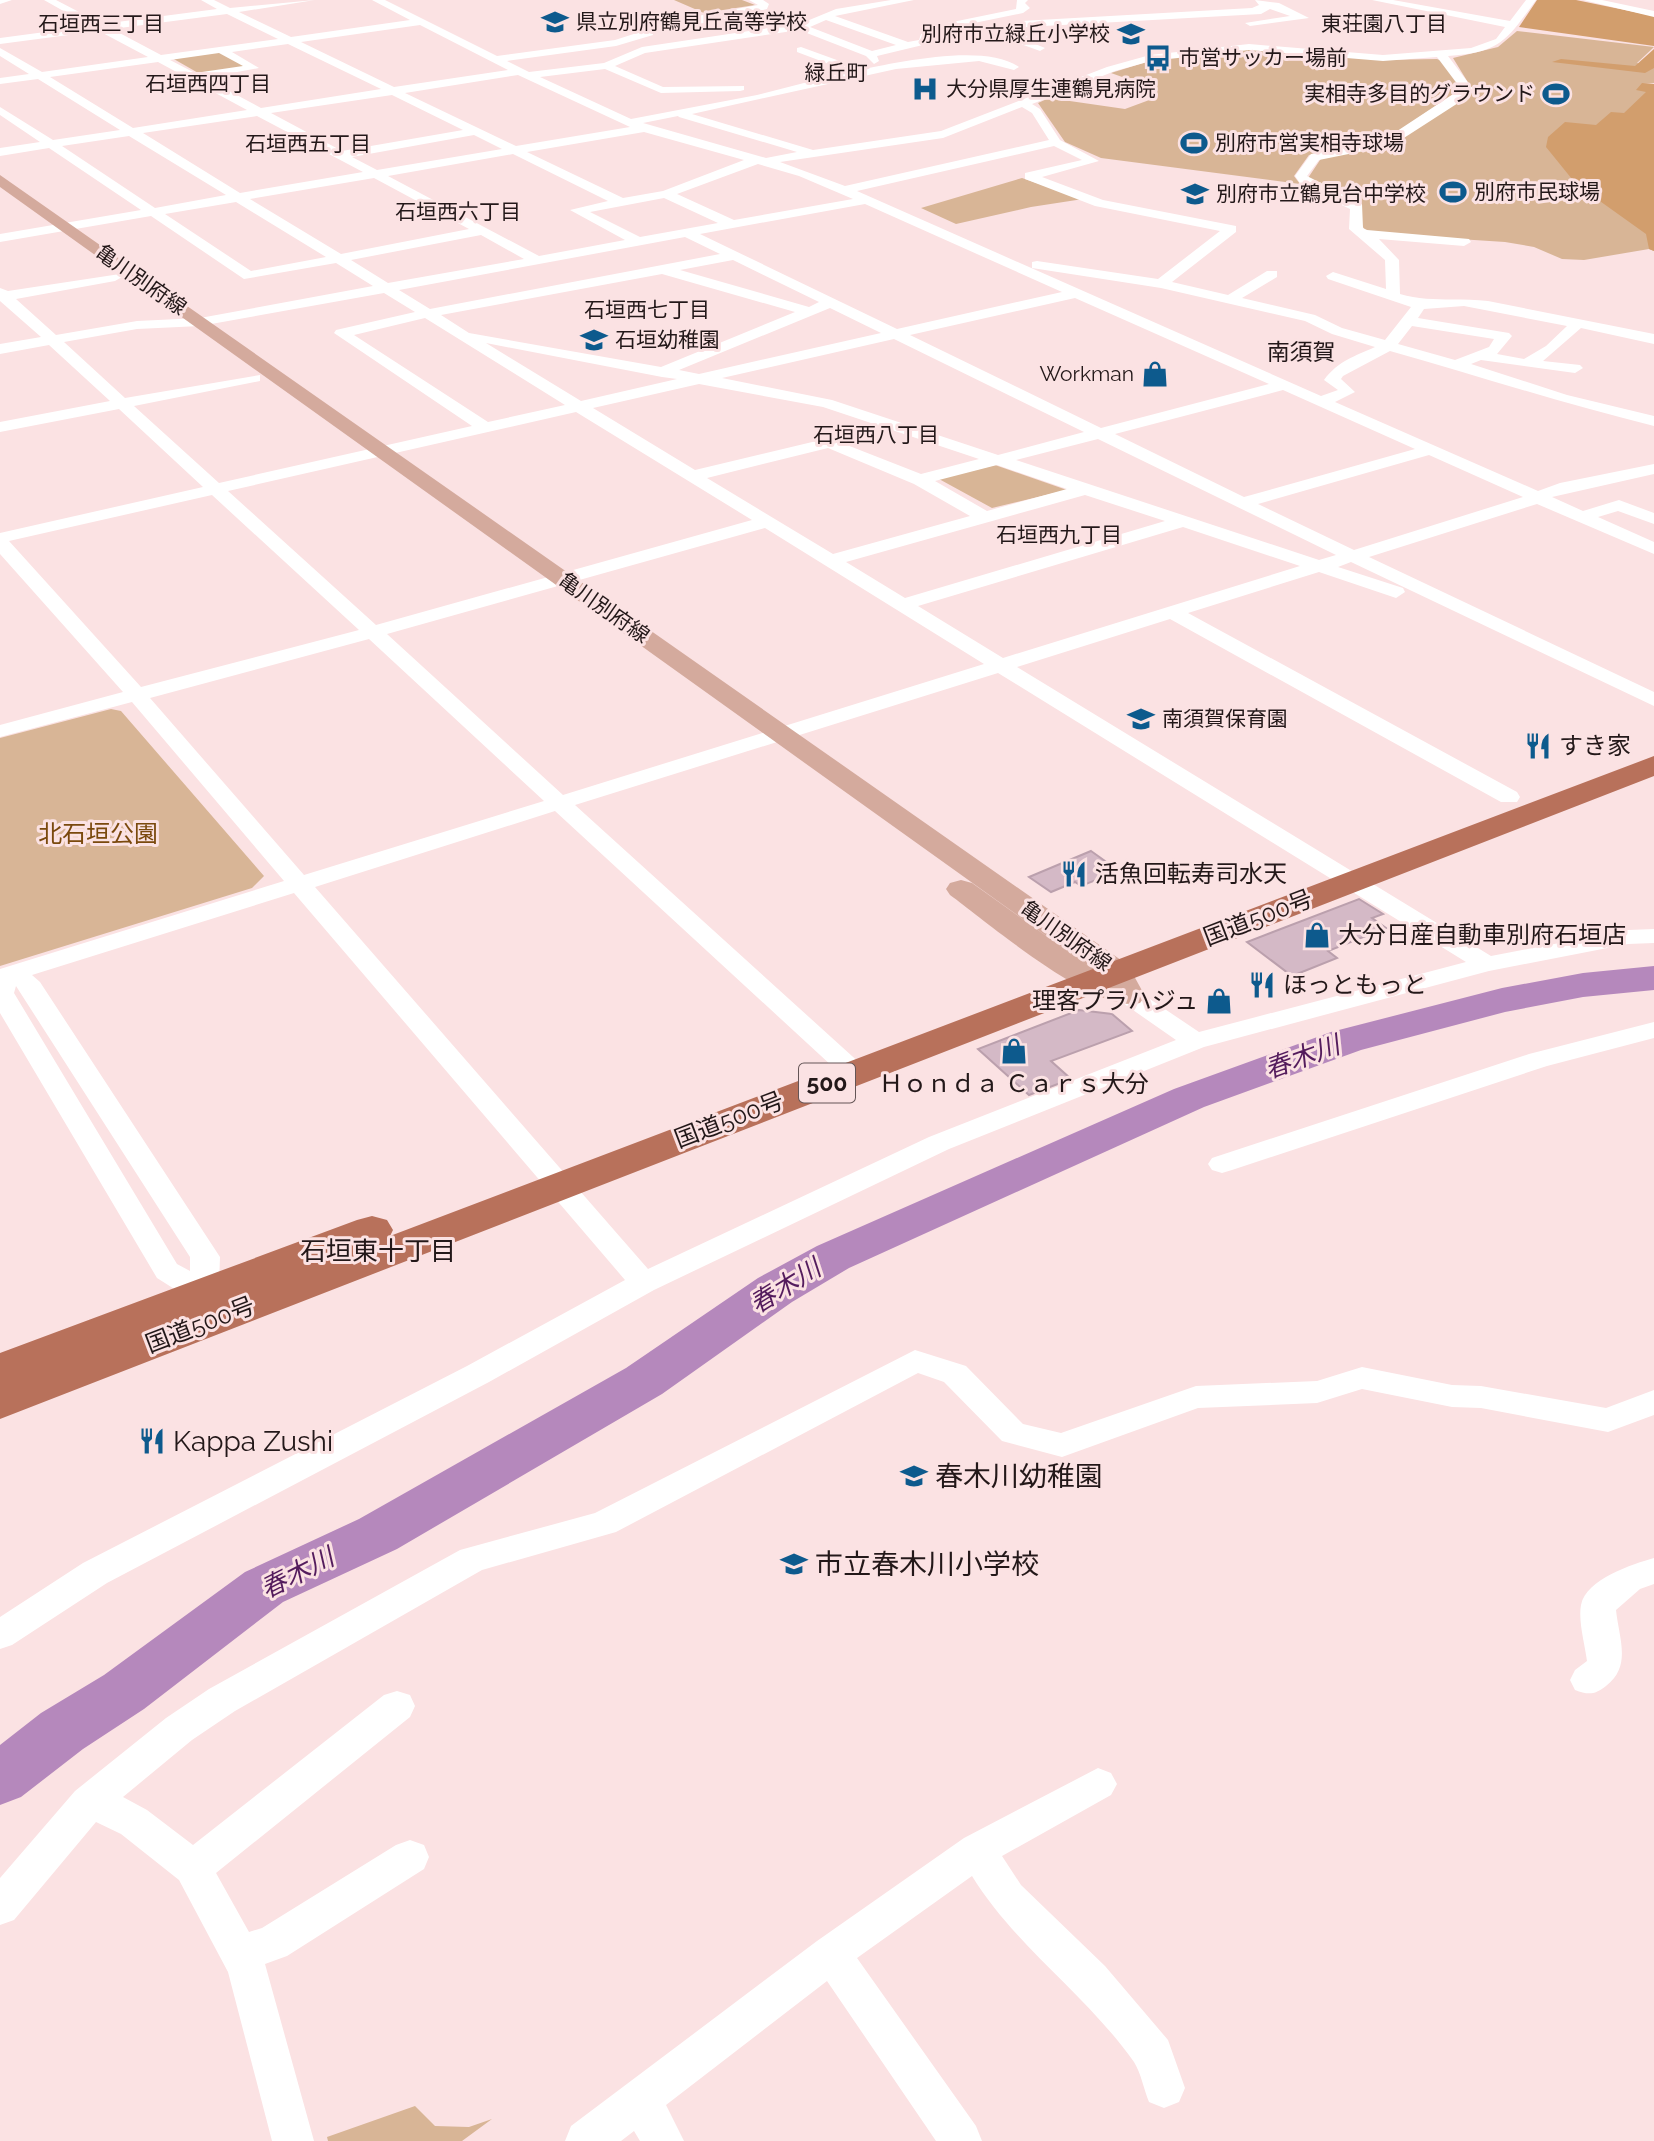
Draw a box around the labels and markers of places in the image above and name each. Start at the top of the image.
school or university icon: 県立別府鶴見丘高等学校 [540,7,570,37]
place label: 県立別府鶴見丘高等学校 [576,9,807,34]
school or university icon: 別府市立緑丘小学校 [1116,19,1146,49]
place label: 別府市立緑丘小学校 [921,21,1110,46]
bus stop icon: 市営サッカー場前 [1143,43,1173,73]
place label: 市営サッカー場前 [1179,45,1347,70]
hospital icon: 大分県厚生連鶴見病院 [910,74,940,104]
place label: 大分県厚生連鶴見病院 [946,76,1156,101]
sports icon: 実相寺多目的グラウンド [1541,79,1571,109]
place label: 実相寺多目的グラウンド [1304,81,1535,106]
sports icon: 別府市営実相寺球場 [1179,128,1209,158]
place label: 別府市営実相寺球場 [1215,130,1404,155]
sports icon: 別府市民球場 [1438,177,1468,207]
school or university icon: 別府市立鶴見台中学校 [1180,179,1210,209]
place label: 別府市民球場 [1474,179,1600,204]
place label: 別府市立鶴見台中学校 [1216,181,1426,206]
school or university icon: 石垣幼稚園 [579,325,609,355]
place label: 石垣幼稚園 [615,327,720,352]
shop icon: Workman [1140,359,1170,389]
place label: Workman [1039,361,1134,386]
school or university icon: 南須賀保育園 [1126,704,1156,734]
place label: 南須賀保育園 [1162,706,1288,731]
restaurant icon: すき家 [1523,731,1553,761]
place label: すき家 [1559,731,1631,760]
restaurant icon: 活魚回転寿司水天 [1059,859,1089,889]
place label: 活魚回転寿司水天 [1095,859,1287,888]
shop icon: 大分日産自動車別府石垣店 [1302,920,1332,950]
place label: 大分日産自動車別府石垣店 [1338,920,1626,949]
restaurant icon: ほっともっと [1247,970,1277,1000]
place label: ほっともっと [1283,970,1427,999]
place label: 理客プラハジュ [1032,986,1198,1015]
shop icon: 理客プラハジュ [1204,986,1234,1016]
shop icon: Ｈｏｎｄａ Ｃａｒｓ大分 [999,1036,1029,1066]
place label: Ｈｏｎｄａ Ｃａｒｓ大分 [879,1069,1149,1098]
place label: Kappa Zushi [173,1425,333,1458]
restaurant icon: Kappa Zushi [137,1426,167,1456]
place label: 春木川幼稚園 [935,1460,1103,1493]
school or university icon: 春木川幼稚園 [899,1461,929,1491]
place label: 市立春木川小学校 [815,1548,1039,1581]
school or university icon: 市立春木川小学校 [779,1549,809,1579]

